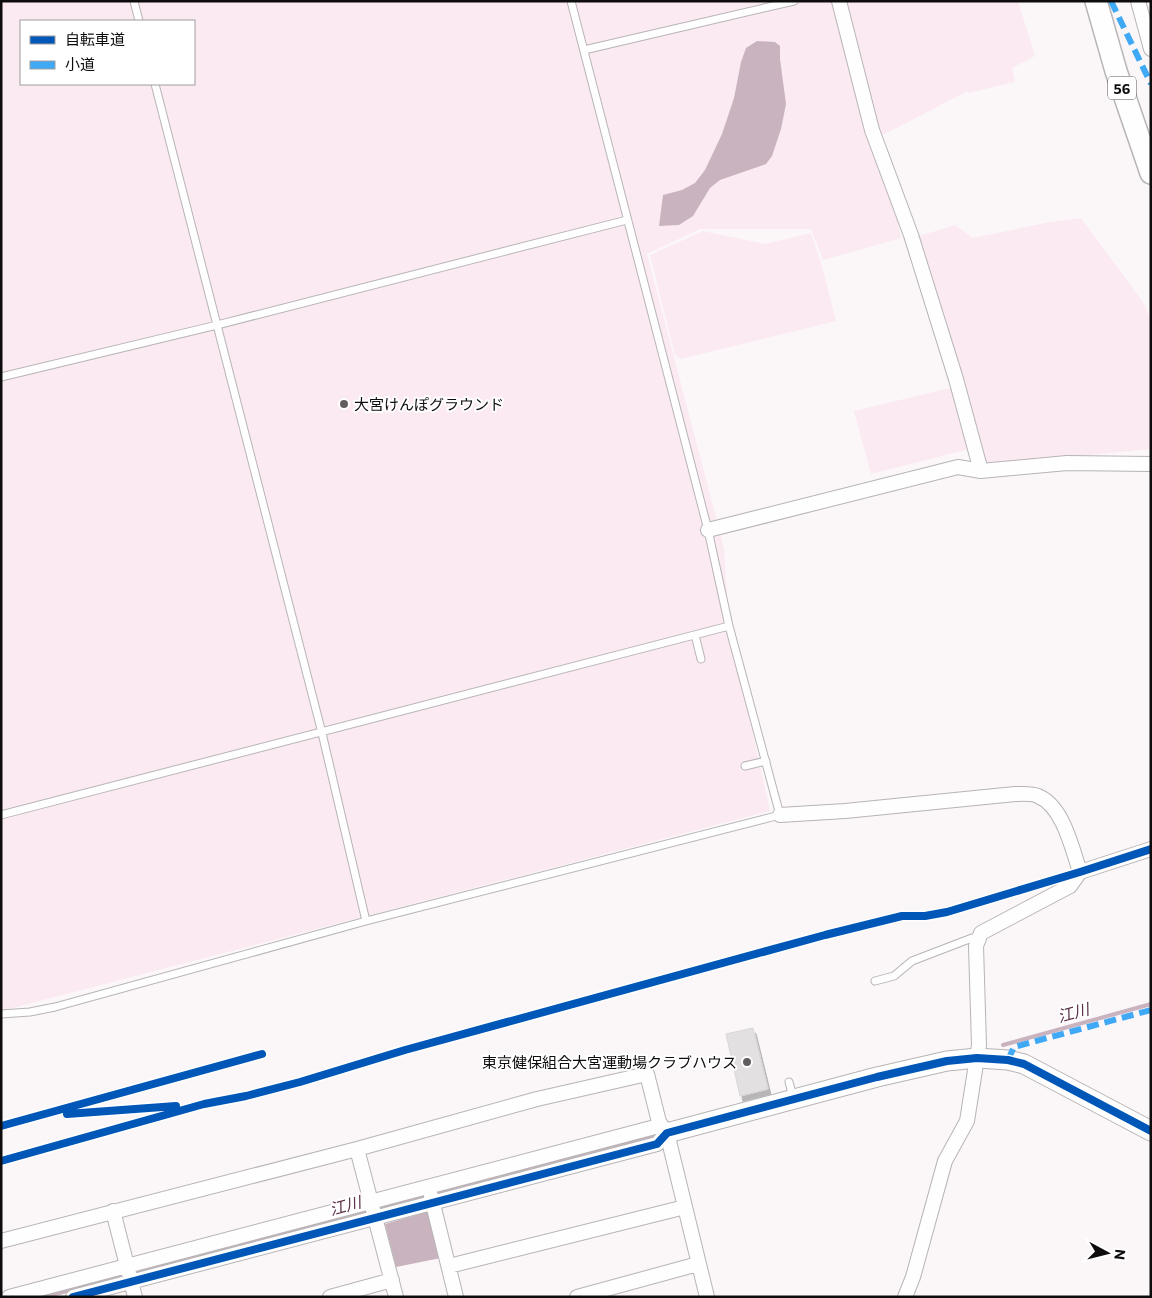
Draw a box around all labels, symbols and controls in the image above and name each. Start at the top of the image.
legend [20,20,195,85]
text: 自転車道 [65,30,125,48]
text: 小道 [65,55,95,73]
road number: 56 [1108,76,1136,100]
place label: 大宮けんぽグラウンド [354,395,504,413]
marker: 大宮けんぽグラウンド [338,398,350,410]
water label: 江川 [1055,998,1093,1025]
place label: 東京健保組合大宮運動場クラブハウス [482,1053,737,1071]
marker: 東京健保組合大宮運動場クラブハウス [741,1056,753,1068]
water label: 江川 [327,1191,365,1218]
north arrow [1082,1228,1132,1278]
text: N [1111,1248,1129,1261]

